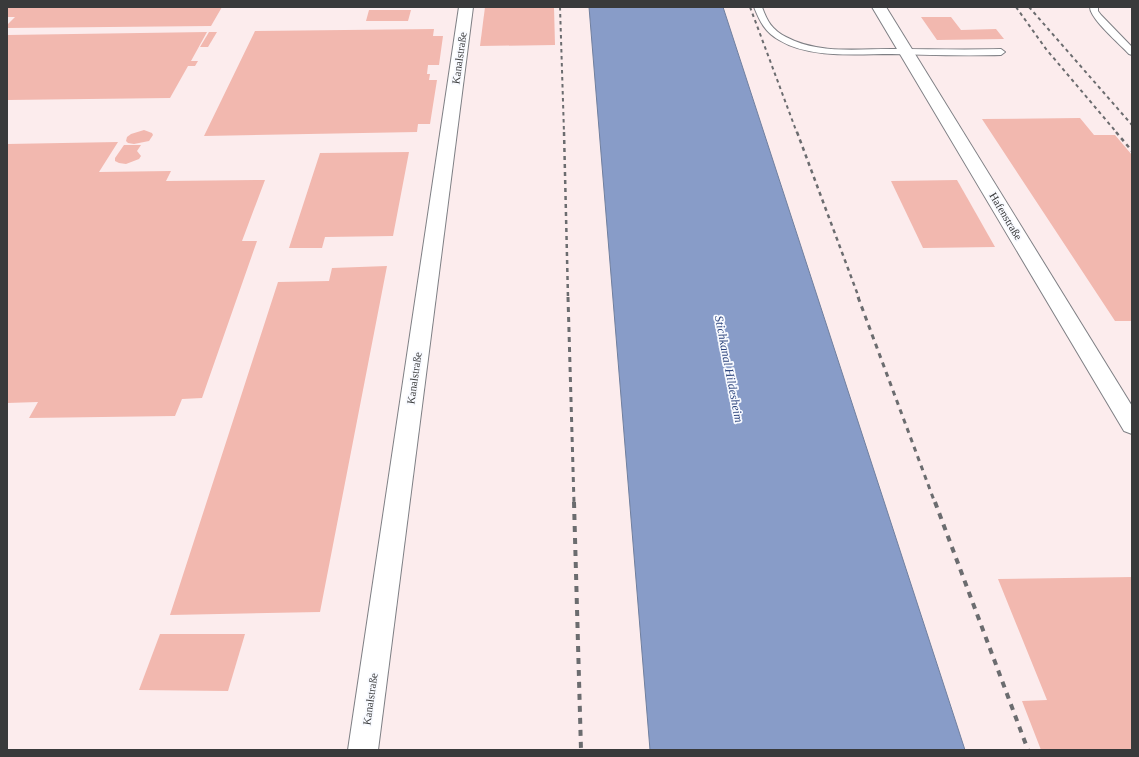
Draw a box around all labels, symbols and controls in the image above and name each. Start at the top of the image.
street label: Kanalstraße [449,31,469,85]
street label: Hafenstraße [987,190,1025,242]
water label: Stichkanal Hildesheim [712,315,746,424]
street label: Kanalstraße [404,351,424,405]
street label: Kanalstraße [360,672,380,726]

